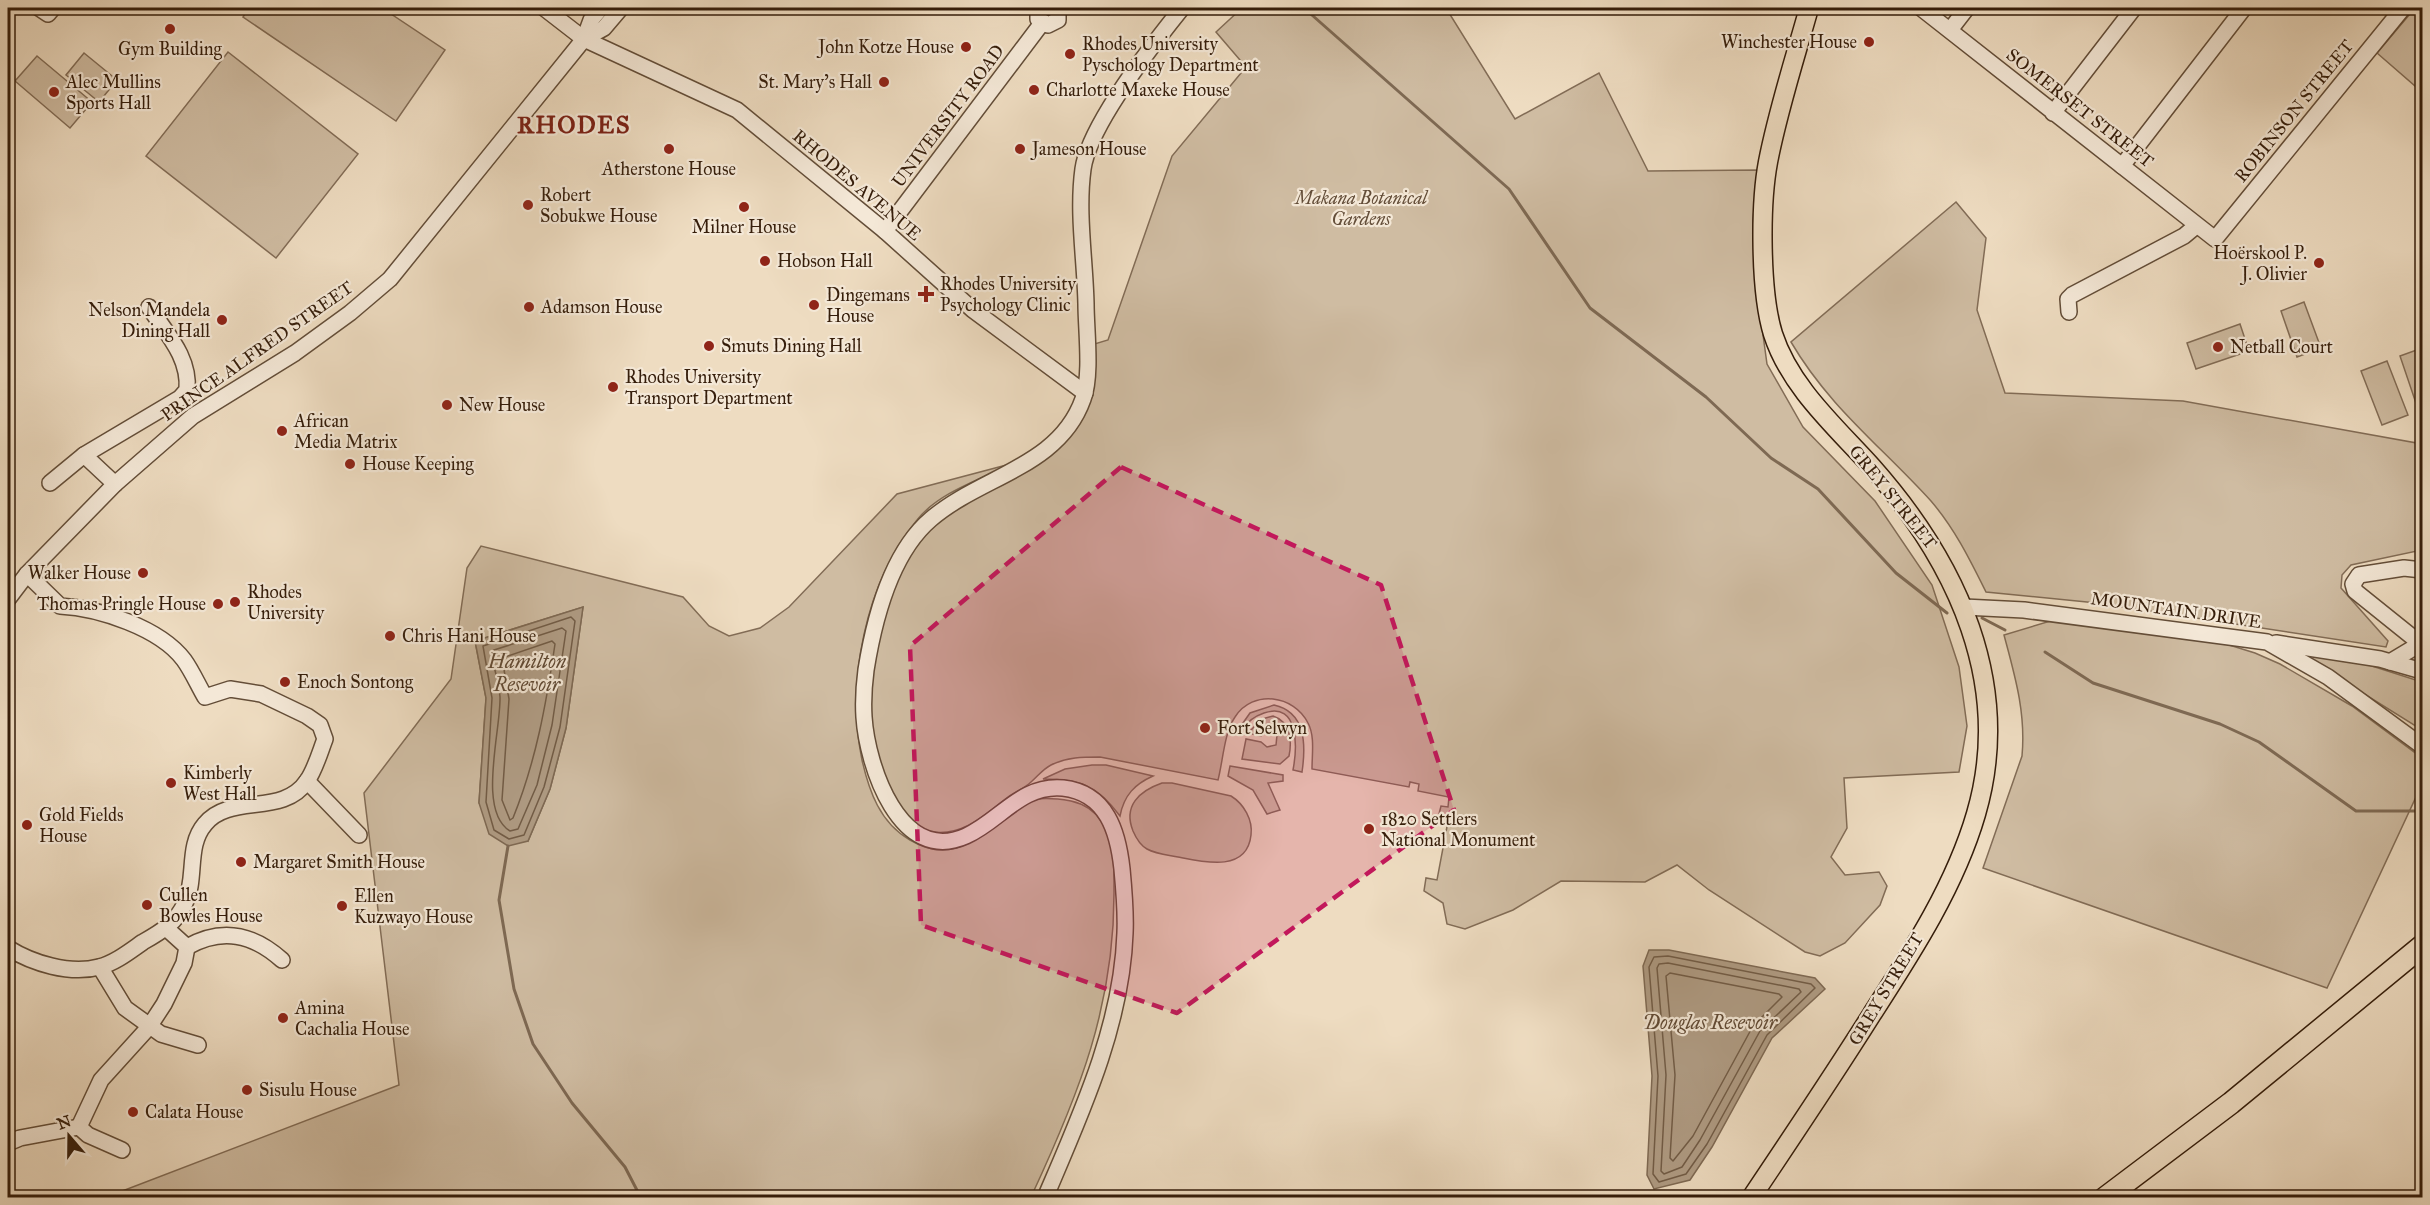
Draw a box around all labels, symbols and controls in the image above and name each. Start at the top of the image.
marker: Gym Building [163,22,177,36]
place label: Winchester House [1721,31,1857,53]
place label: Rhodes University Pyschology Department [1082,33,1259,77]
marker: Winchester House [1862,35,1876,49]
street label: ROBINSON STREET [2230,35,2358,187]
place label: John Kotze House [816,36,954,59]
place label: Gym Building [118,38,223,61]
street label: UNIVERSITY ROAD [887,40,1009,192]
marker: John Kotze House [959,40,973,54]
street label: SOMERSET STREET [2002,44,2158,172]
marker: Rhodes University Pyschology Department [1063,47,1077,61]
place label: Alec Mullins Sports Hall [65,71,161,114]
place label: St. Mary's Hall [758,71,872,93]
marker: St. Mary's Hall [877,75,891,89]
place label: Charlotte Maxeke House [1046,79,1230,101]
marker: Charlotte Maxeke House [1027,83,1041,97]
marker: Alec Mullins Sports Hall [47,85,61,99]
district label: RHODES [517,110,631,140]
street label: RHODES AVENUE [788,125,926,245]
place label: Jameson House [1030,138,1147,161]
marker: Atherstone House [662,142,676,156]
marker: Jameson House [1013,142,1027,156]
place label: Atherstone House [601,158,736,180]
place label: Robert Sobukwe House [540,184,657,227]
park label: Makana Botanical Gardens [1293,187,1429,230]
marker: Robert Sobukwe House [521,198,535,212]
marker: Milner House [737,200,751,214]
place label: Milner House [692,216,796,238]
place label: Hoërskool P. J. Olivier [2213,242,2307,286]
place label: Hobson Hall [777,250,873,272]
marker: Hobson Hall [758,254,772,268]
marker: Hoërskool P. J. Olivier [2312,256,2326,270]
place label: Rhodes University Psychology Clinic [940,273,1077,317]
street label: PRINCE ALFRED STREET [157,276,357,426]
place label: Dingemans House [826,284,910,327]
marker: Rhodes University Psychology Clinic [917,285,935,303]
place label: Adamson House [540,296,662,318]
marker: Dingemans House [807,298,821,312]
place label: Nelson Mandela Dining Hall [88,299,210,343]
marker: Adamson House [522,300,536,314]
marker: Nelson Mandela Dining Hall [215,313,229,327]
place label: Smuts Dining Hall [721,335,862,358]
place label: Netball Court [2230,336,2334,358]
marker: Smuts Dining Hall [702,339,716,353]
marker: Netball Court [2211,340,2225,354]
place label: Rhodes University Transport Department [625,366,793,409]
marker: Rhodes University Transport Department [606,380,620,394]
place label: New House [459,394,545,416]
marker: New House [440,398,454,412]
place label: African Media Matrix [293,410,398,453]
marker: African Media Matrix [275,424,289,438]
street label: GREY STREET [1844,441,1942,553]
place label: House Keeping [362,453,474,476]
marker: House Keeping [343,457,357,471]
place label: Walker House [28,562,131,584]
marker: Walker House [136,566,150,580]
place label: Rhodes University [247,581,325,624]
street label: MOUNTAIN DRIVE [2089,587,2263,633]
place label: Thomas Pringle House [37,593,206,616]
marker: Rhodes University [228,595,242,609]
marker: Thomas Pringle House [211,597,225,611]
place label: Chris Hani House [402,625,536,647]
marker: Chris Hani House [383,629,397,643]
water label: Hamilton Resevoir [487,649,567,696]
place label: Enoch Sontong [297,671,414,694]
marker: Enoch Sontong [278,675,292,689]
place label: Fort Selwyn [1217,717,1307,739]
marker: Fort Selwyn [1198,721,1212,735]
place label: Kimberly West Hall [183,762,257,805]
marker: Kimberly West Hall [164,776,178,790]
place label: Gold Fields House [39,804,124,847]
place label: 1820 Settlers National Monument [1381,808,1536,851]
marker: Gold Fields House [20,818,34,832]
marker: 1820 Settlers National Monument [1362,822,1376,836]
place label: Margaret Smith House [253,851,425,874]
marker: Margaret Smith House [234,855,248,869]
place label: Cullen Bowles House [159,884,263,927]
place label: Ellen Kuzwayo House [354,885,473,928]
marker: Cullen Bowles House [140,898,154,912]
marker: Ellen Kuzwayo House [335,899,349,913]
street label: GREY STREET [1844,929,1928,1049]
place label: Amina Cachalia House [294,997,410,1040]
water label: Douglas Resevoir [1643,1010,1779,1034]
marker: Amina Cachalia House [276,1011,290,1025]
place label: Sisulu House [259,1079,357,1101]
marker: Sisulu House [240,1083,254,1097]
place label: Calata House [145,1101,243,1123]
marker: Calata House [126,1105,140,1119]
north arrow [39,1106,99,1166]
text: N [54,1111,74,1134]

